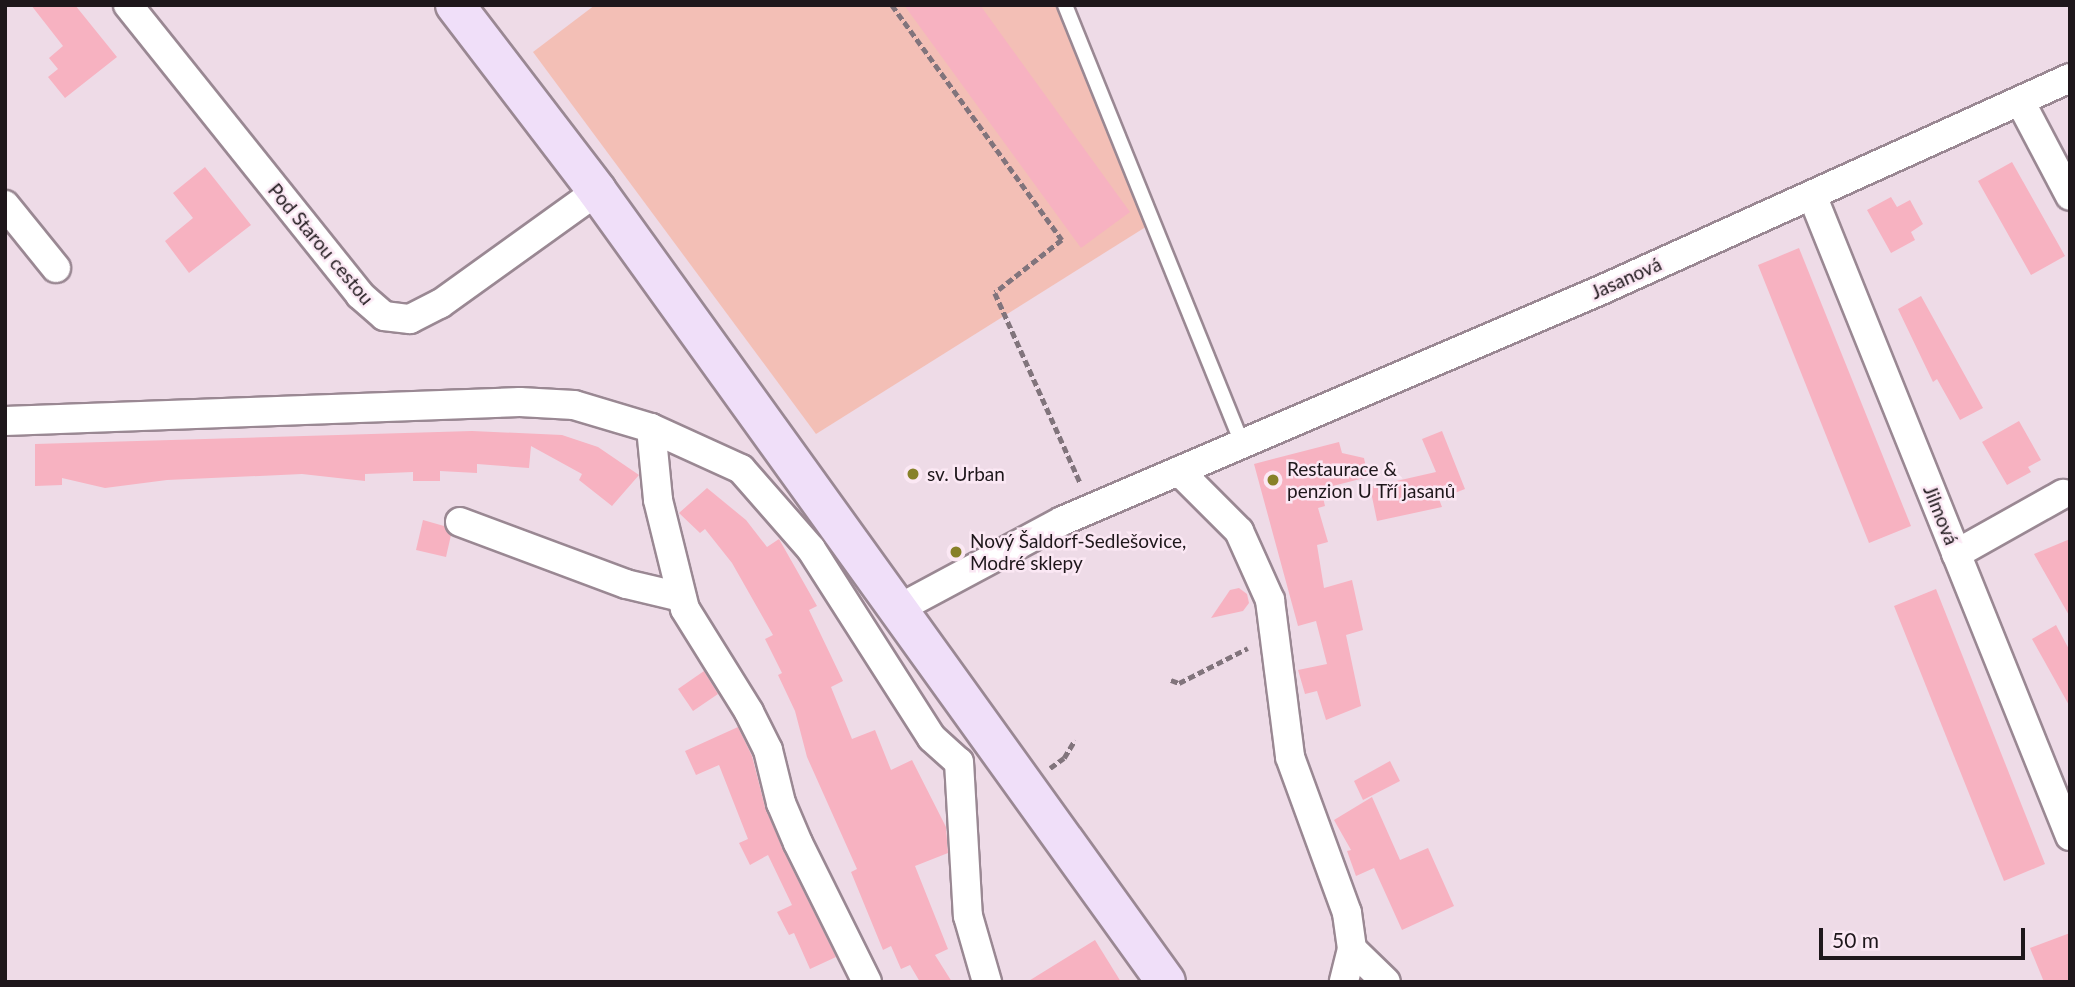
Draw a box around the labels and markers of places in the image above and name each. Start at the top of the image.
place label: Restaurace & penzion U Tří jasanů [1287,458,1456,502]
place label: sv. Urban [927,463,1005,485]
marker: sv. Urban [905,466,921,482]
marker: Restaurace & penzion U Tří jasanů [1265,472,1281,488]
place label: Nový Šaldorf-Sedlešovice, Modré sklepy [970,530,1187,574]
marker: Nový Šaldorf-Sedlešovice, Modré sklepy [948,544,964,560]

